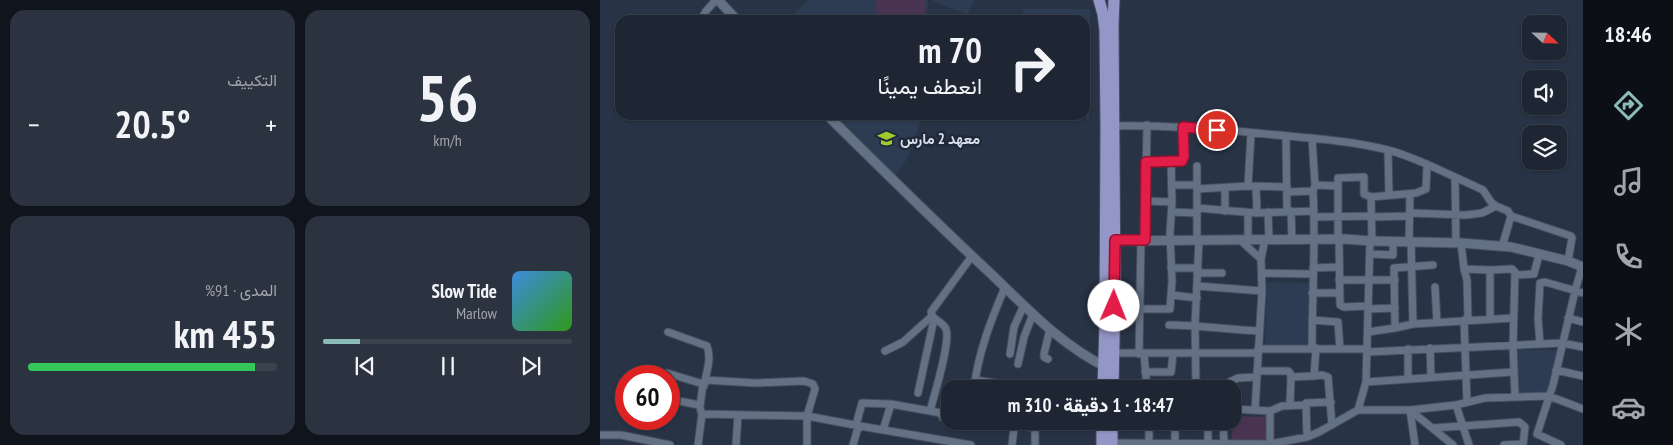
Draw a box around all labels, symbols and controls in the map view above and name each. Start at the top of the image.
north arrow [1522,15,1568,60]
map controls [1522,15,1567,170]
text: 18:46 [1604,20,1652,48]
text: 70 m [918,27,982,73]
icon: right [1000,35,1065,100]
text: 56 [416,55,479,139]
text: التكييف [227,70,277,90]
button: sound [1522,70,1567,115]
text: انعطف يمينًا [877,72,982,100]
icon: directions [1611,88,1646,123]
text: 20.5° [114,99,191,148]
text: − [28,106,40,143]
text: + [265,106,277,143]
pin [1196,109,1238,151]
icon: arrive [1203,116,1231,144]
button: layers [1522,125,1567,170]
school or university icon: معهد 2 مارس [876,129,896,149]
place label: معهد 2 مارس [900,129,980,148]
text: km/h [433,130,462,150]
icon: music [1611,164,1646,199]
icon: phone [1611,239,1646,274]
text: Slow Tide [432,279,497,303]
position arrow [1087,279,1139,331]
text: المدى · 91% [205,280,277,300]
text: Marlow [456,303,497,323]
text: 455 km [174,309,277,358]
icon: climate [1611,314,1646,349]
icon: previous [351,352,379,380]
icon: pause [434,352,462,380]
icon: next [517,352,545,380]
speed limit sign: 60 [615,365,680,430]
icon: car [1611,390,1646,425]
text: 18:47 · 1 دقيقة · 310 m [1008,393,1174,417]

